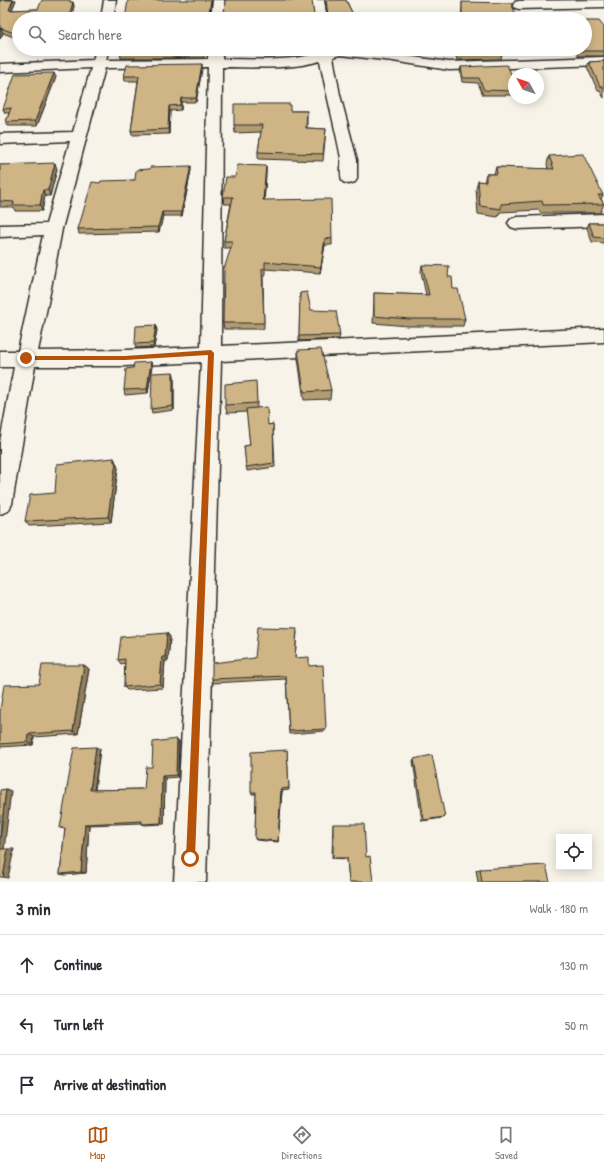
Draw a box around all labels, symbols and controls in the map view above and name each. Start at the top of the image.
search box [12,12,592,56]
icon: search [26,23,48,45]
text: Search here [58,24,122,45]
north arrow [508,68,544,104]
route end [17,349,35,367]
map controls [556,834,592,870]
button: locate [556,834,592,870]
route start [181,849,199,867]
text: 3 min [16,897,51,920]
text: Walk · 180 m [529,899,588,917]
icon: ahead [16,954,38,976]
text: Continue [54,954,102,975]
text: 130 m [560,956,588,974]
icon: left [16,1014,38,1036]
text: Turn left [54,1014,104,1035]
text: 50 m [565,1016,588,1034]
icon: arrive [16,1074,38,1096]
text: Arrive at destination [54,1074,166,1095]
tab: Map [87,1124,109,1162]
tab: Directions [282,1124,322,1162]
tab: Saved [495,1124,517,1162]

